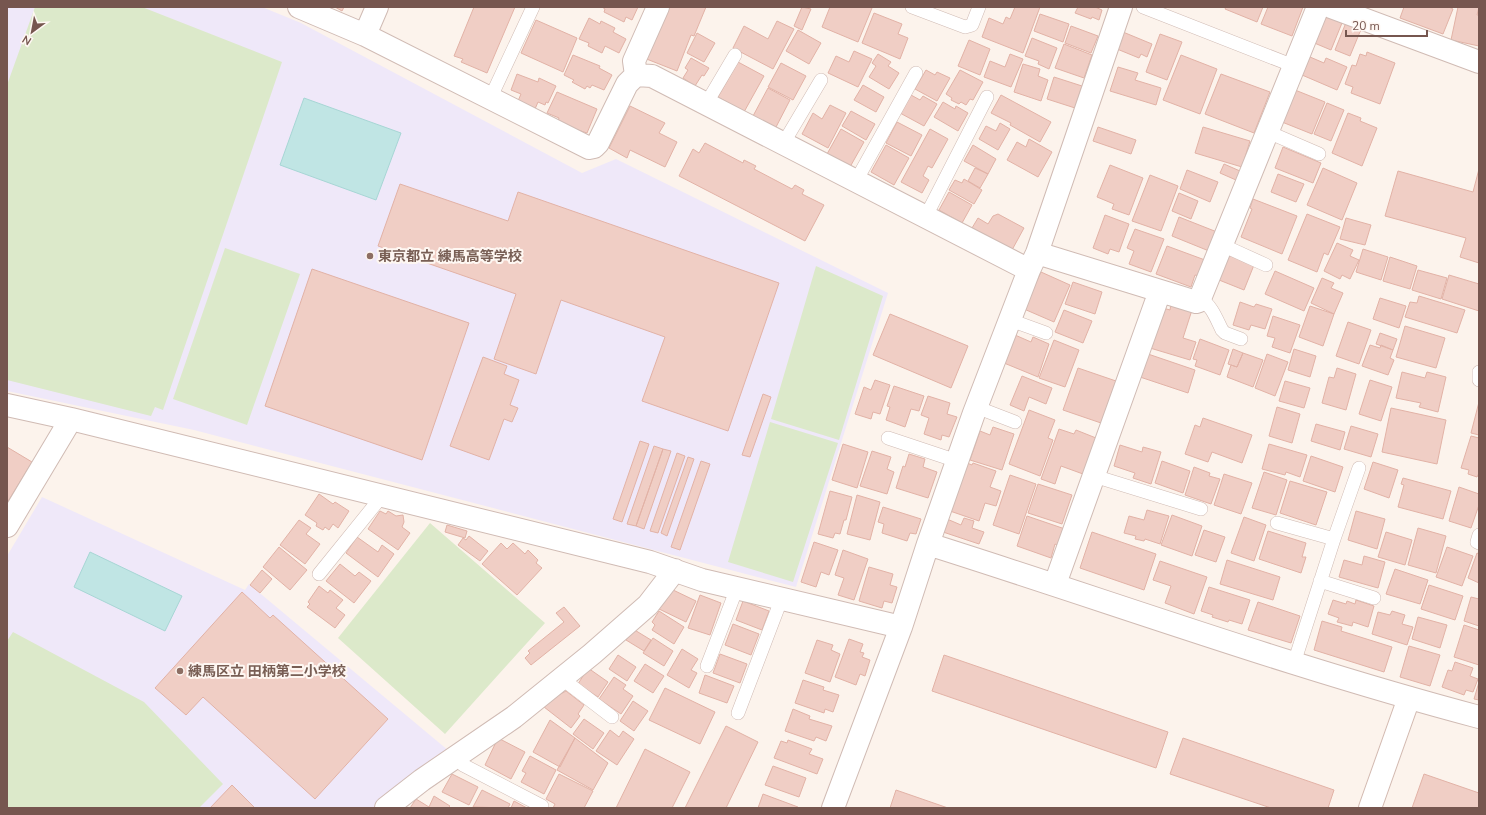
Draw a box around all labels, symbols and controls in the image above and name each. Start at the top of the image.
north arrow [12,12,52,52]
scale bar [1346,12,1427,38]
text: 20 m [1352,18,1380,34]
text: N [19,32,34,49]
place label: 東京都立 練馬高等学校 [378,247,522,266]
marker: 東京都立 練馬高等学校 [365,251,375,261]
place label: 練馬区立 田柄第二小学校 [188,662,346,681]
marker: 練馬区立 田柄第二小学校 [175,666,185,676]

